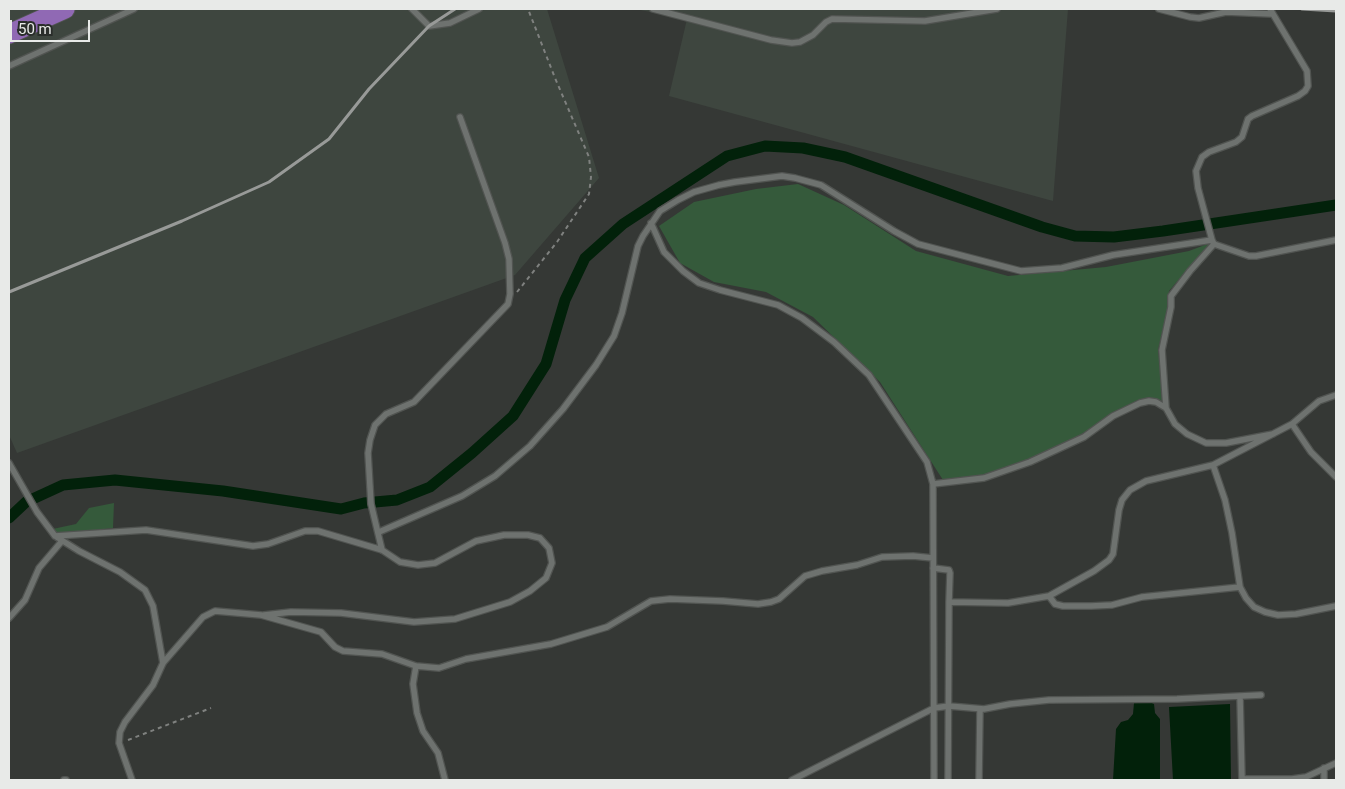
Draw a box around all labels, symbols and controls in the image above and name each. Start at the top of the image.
scale bar [12,10,92,42]
text: 50 m [18,20,52,38]

